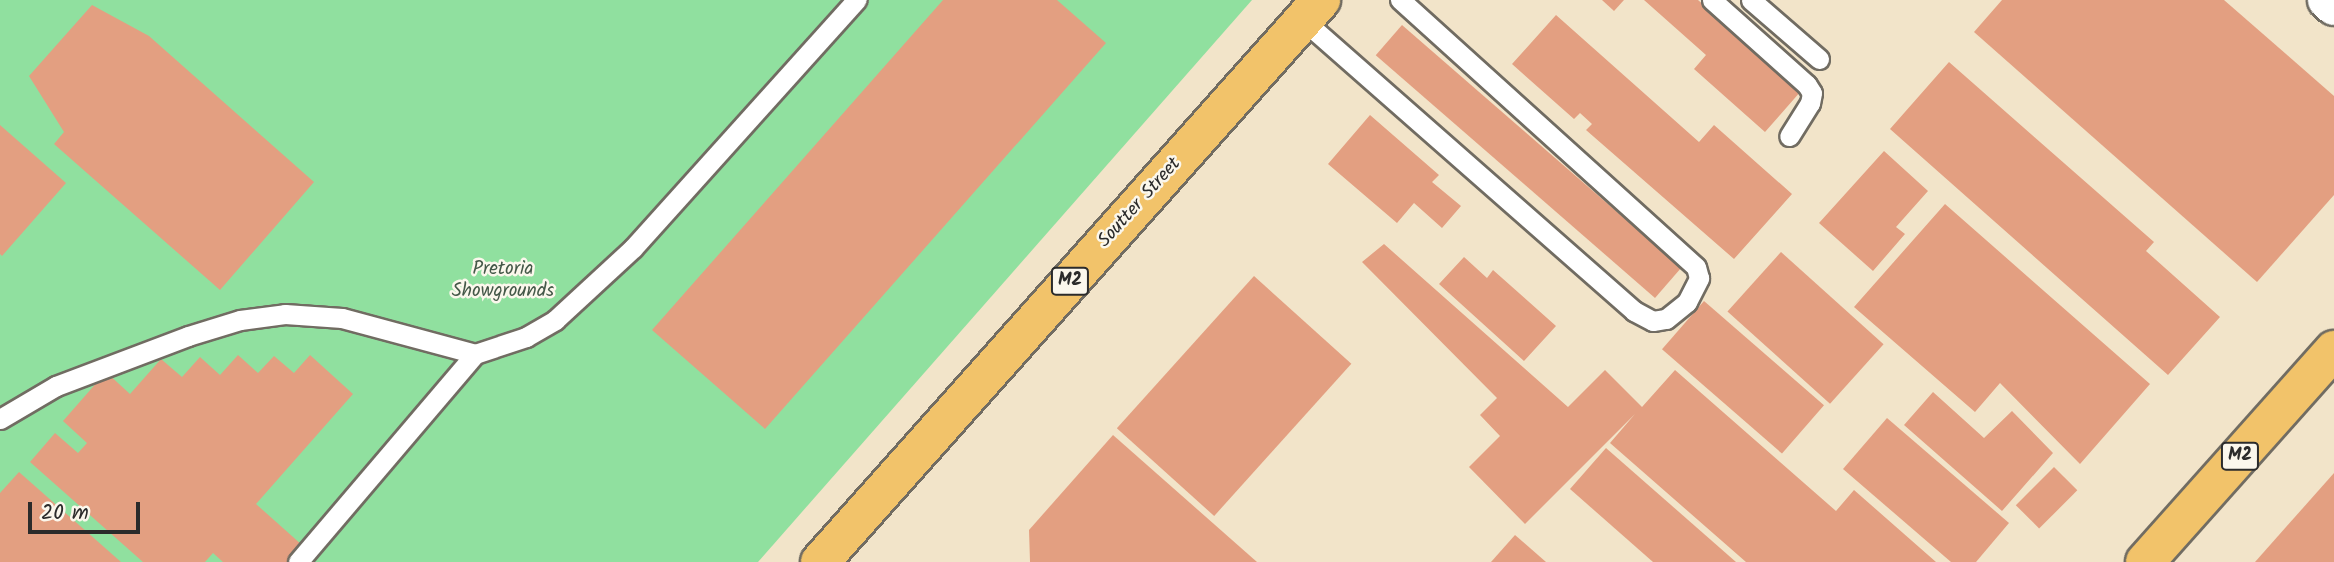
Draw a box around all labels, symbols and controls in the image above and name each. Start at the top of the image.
street label: Soutter Street [1094,153,1186,253]
park label: Pretoria Showgrounds [452,259,554,303]
road number: M2 [1051,267,1089,296]
road number: M2 [2221,442,2259,470]
scale bar [32,489,144,532]
text: 20 m [41,497,89,530]

